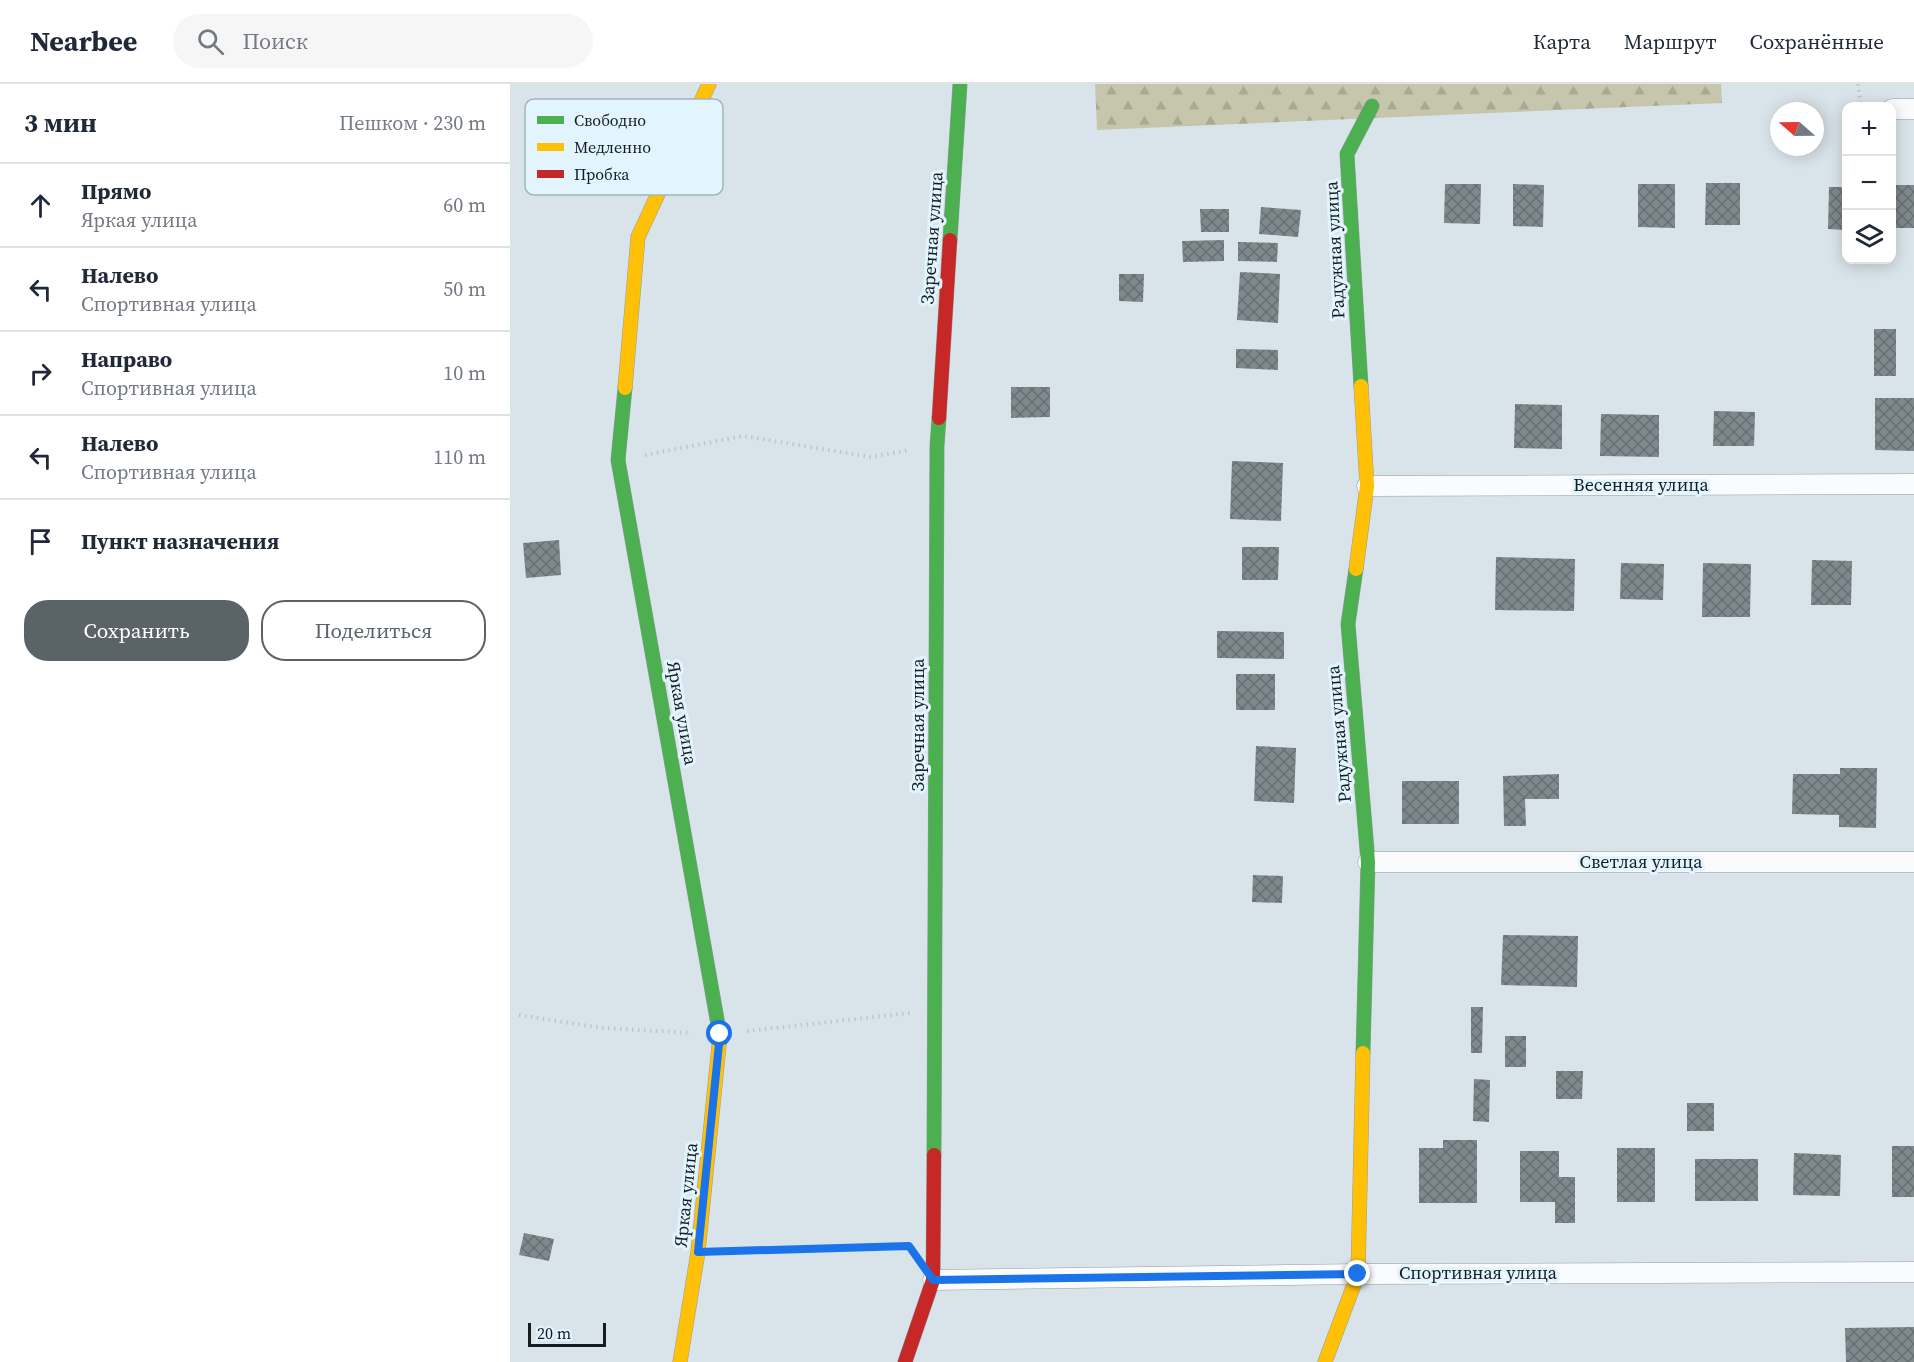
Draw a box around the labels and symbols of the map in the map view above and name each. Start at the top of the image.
legend [525,99,723,195]
north arrow [1770,102,1824,156]
text: Свободно [574,109,646,131]
text: Медленно [574,136,651,158]
text: Пробка [574,163,630,185]
street label: Заречная улица [914,170,949,305]
street label: Радужная улица [1318,180,1351,319]
street label: Весенняя улица [1573,472,1709,497]
street label: Заречная улица [905,658,930,792]
street label: Яркая улица [661,659,704,768]
street label: Радужная улица [1320,663,1357,804]
street label: Светлая улица [1580,849,1703,874]
route start [706,1020,732,1046]
street label: Яркая улица [668,1141,703,1248]
route end [1344,1260,1370,1286]
street label: Спортивная улица [1399,1260,1558,1285]
scale bar [528,1320,606,1348]

